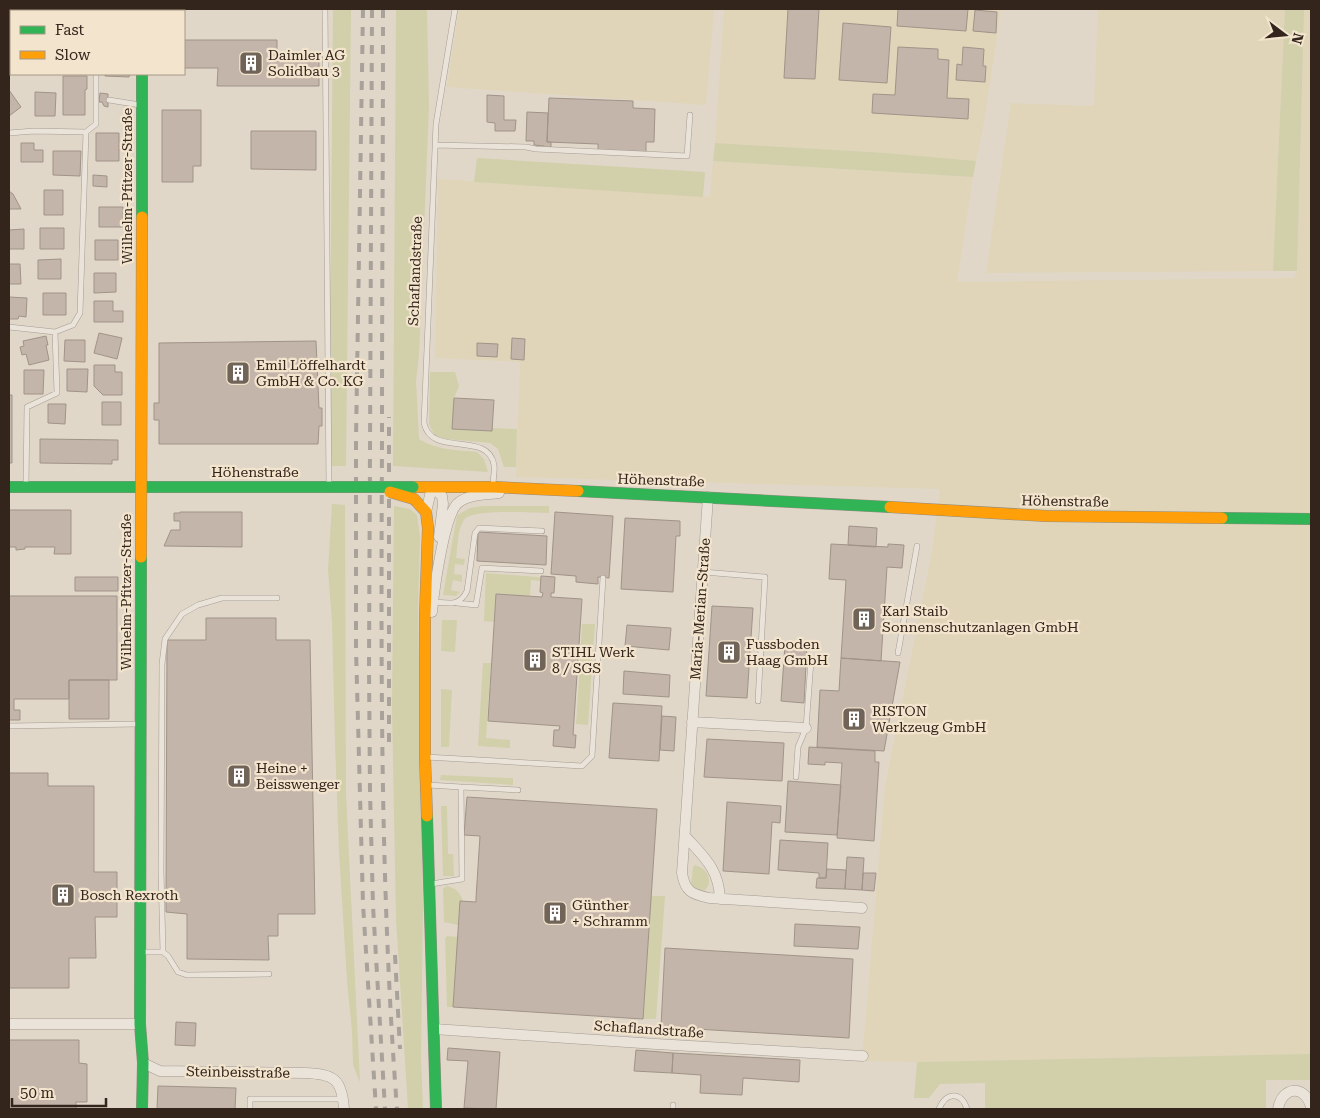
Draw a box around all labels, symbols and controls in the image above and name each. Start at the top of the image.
legend [10,10,185,75]
north arrow [1260,10,1310,60]
text: Fast [55,21,85,39]
text: N [1288,31,1307,46]
text: Slow [55,46,91,64]
place label: Daimler AG Solidbau 3 [268,47,345,79]
building icon: Daimler AG Solidbau 3 [238,50,264,76]
street label: Wilhelm-Pfitzer-Straße [119,107,135,264]
street label: Schaflandstraße [405,216,425,326]
place label: Emil Löffelhardt GmbH & Co. KG [256,357,366,389]
building icon: Emil Löffelhardt GmbH & Co. KG [225,360,251,386]
street label: Höhenstraße [211,464,299,480]
street label: Höhenstraße [617,470,705,490]
street label: Höhenstraße [1021,492,1109,510]
street label: Wilhelm-Pfitzer-Straße [118,513,134,670]
street label: Maria-Merian-Straße [687,537,713,680]
place label: Karl Staib Sonnenschutzanlagen GmbH [882,603,1079,635]
building icon: Karl Staib Sonnenschutzanlagen GmbH [851,606,877,632]
place label: Fussboden Haag GmbH [746,636,829,668]
building icon: Fussboden Haag GmbH [716,639,742,665]
place label: STIHL Werk 8 / SGS [552,644,635,676]
building icon: STIHL Werk 8 / SGS [522,647,548,673]
place label: RISTON Werkzeug GmbH [872,703,987,735]
building icon: RISTON Werkzeug GmbH [841,706,867,732]
place label: Heine + Beisswenger [256,760,340,792]
building icon: Heine + Beisswenger [226,763,252,789]
building icon: Bosch Rexroth [50,882,76,908]
place label: Bosch Rexroth [80,887,179,903]
place label: Günther + Schramm [572,897,648,929]
building icon: Günther + Schramm [542,900,568,926]
street label: Schaflandstraße [594,1017,705,1041]
street label: Steinbeisstraße [186,1063,290,1081]
scale bar [12,1076,106,1108]
text: 50 m [20,1084,55,1102]

